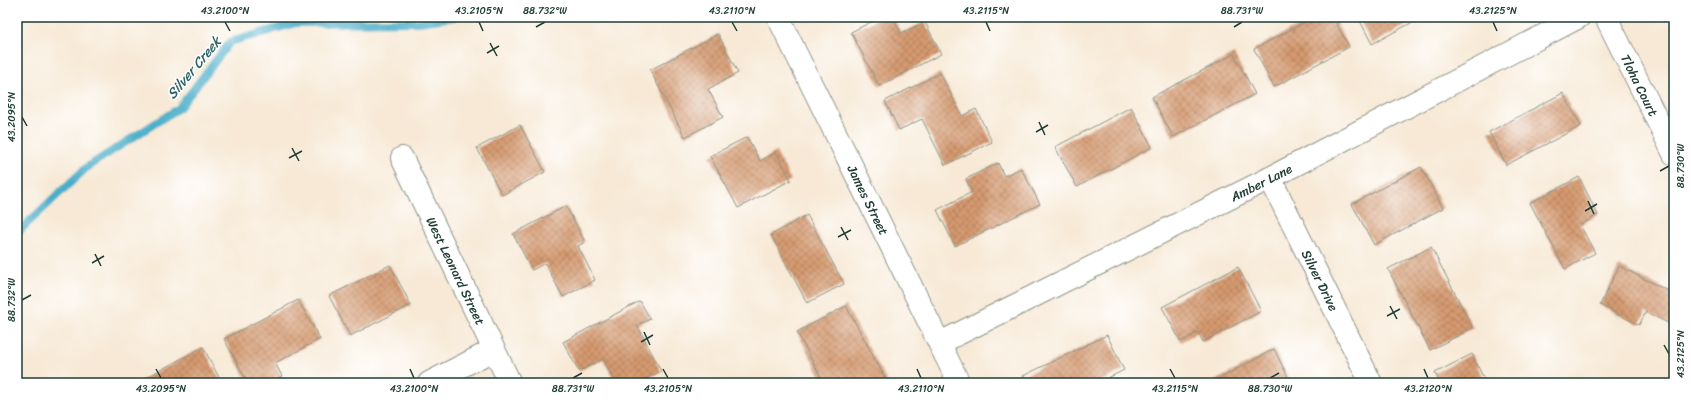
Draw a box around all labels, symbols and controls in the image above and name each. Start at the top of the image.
text: 43.2100°N [201,2,249,20]
text: 43.2105°N [455,2,503,20]
text: 88.732°W [523,2,567,20]
text: 43.2110°N [709,2,755,20]
text: 43.2115°N [963,2,1009,20]
text: 88.731°W [1221,2,1264,20]
text: 43.2125°N [1469,2,1517,20]
water label: Silver Creek [160,30,229,105]
street label: Tloha Court [1615,50,1665,120]
text: 43.2095°N [3,92,21,142]
text: 88.730°W [1672,143,1690,188]
street label: Amber Lane [1225,157,1296,208]
street label: James Street [841,160,896,239]
street label: West Leonard Street [420,213,492,329]
street label: Silver Drive [1295,245,1346,315]
text: 88.732°W [3,278,21,322]
text: 43.2125°N [1672,330,1690,378]
text: 43.2095°N [136,380,186,398]
text: 43.2100°N [390,380,438,398]
text: 88.731°W [552,380,595,398]
text: 43.2105°N [644,380,692,398]
text: 43.2110°N [898,380,944,398]
text: 43.2115°N [1152,380,1198,398]
text: 88.730°W [1248,380,1293,398]
text: 43.2120°N [1404,380,1452,398]

